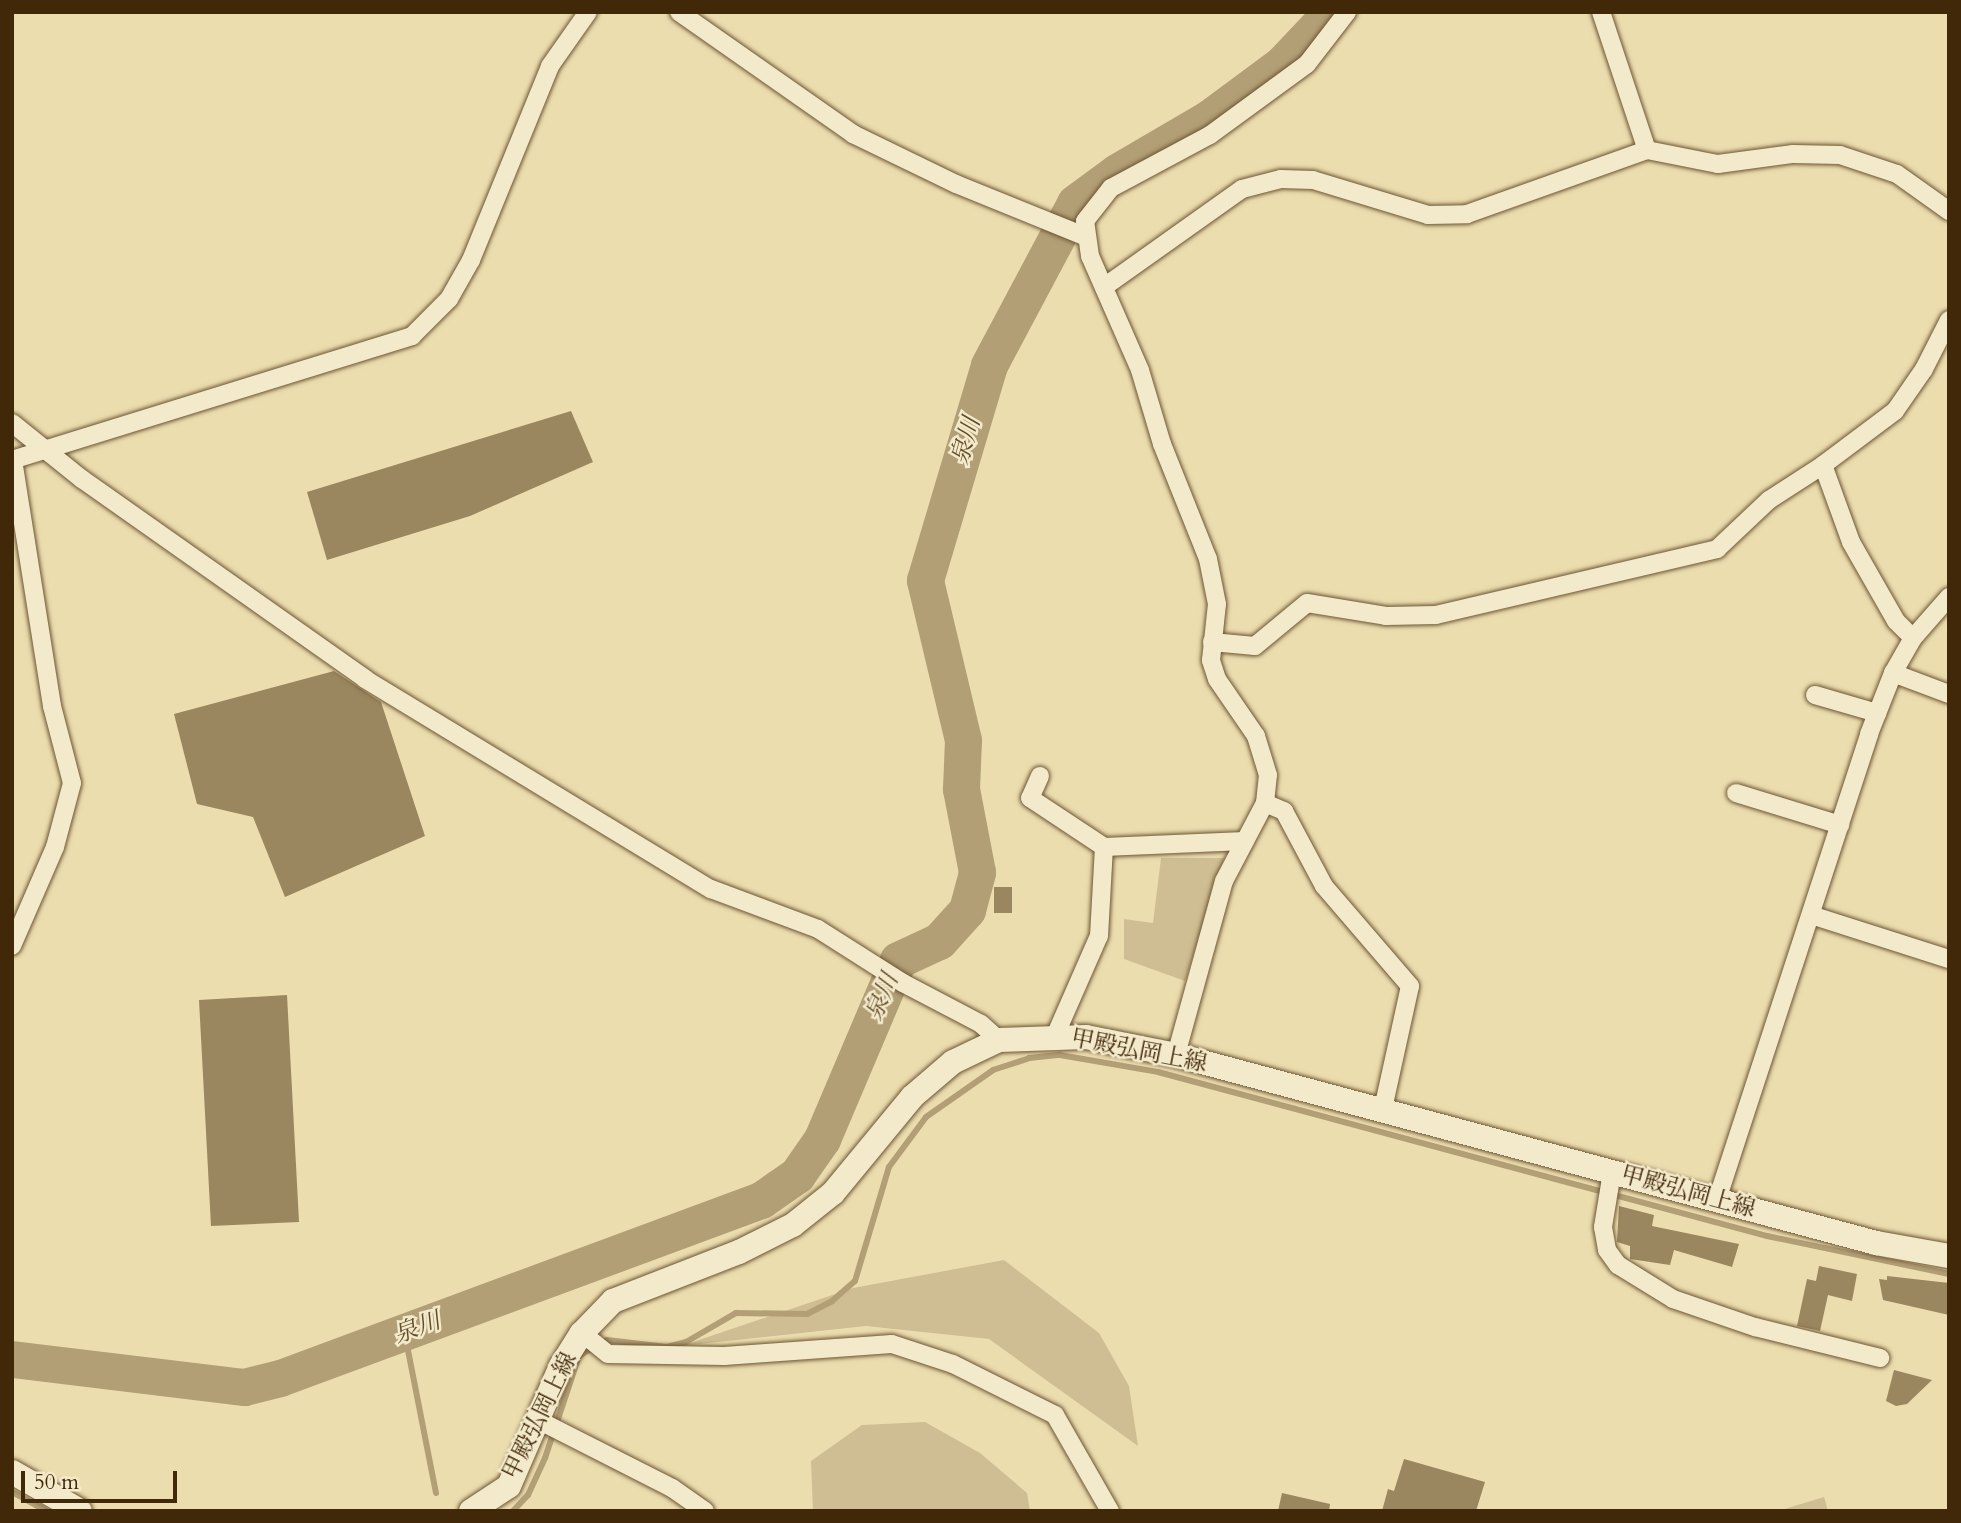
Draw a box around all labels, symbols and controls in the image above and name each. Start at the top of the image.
water label: 泉川 [946,414,986,468]
water label: 泉川 [859,969,905,1025]
street label: 甲殿弘岡上線 [1069,1024,1209,1078]
street label: 甲殿弘岡上線 [1618,1161,1758,1223]
water label: 泉川 [390,1306,444,1350]
street label: 甲殿弘岡上線 [497,1348,583,1484]
scale bar [24,1456,180,1500]
text: 50 m [34,1468,79,1497]

